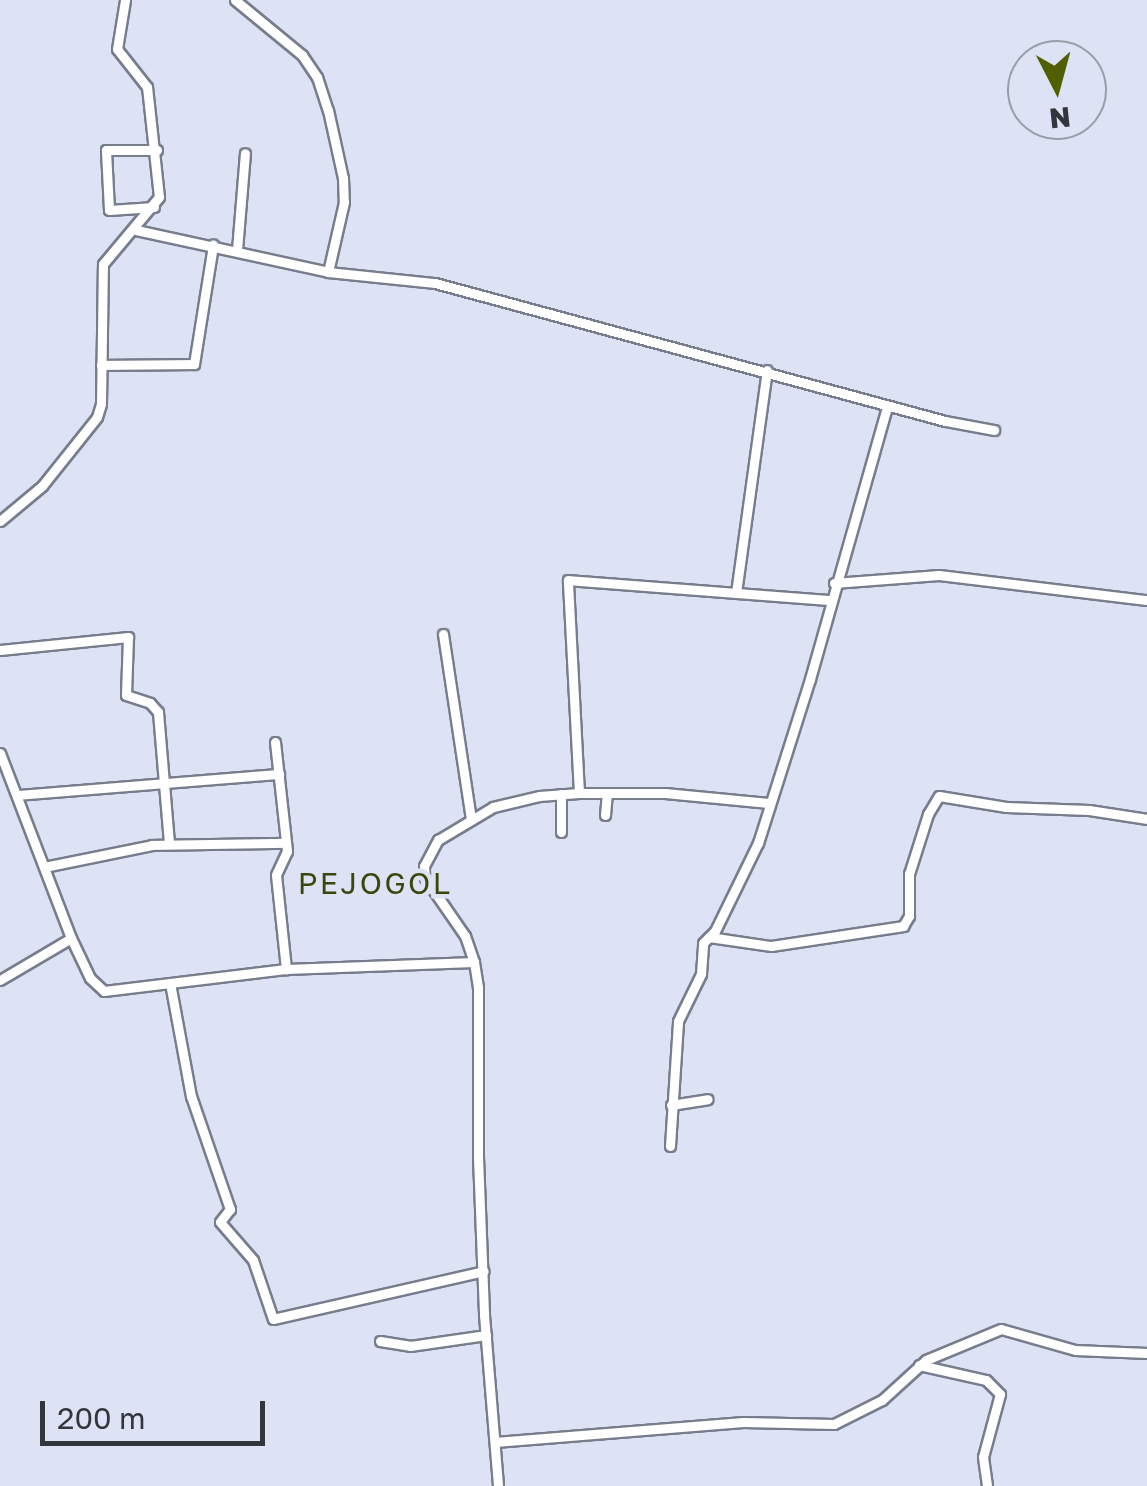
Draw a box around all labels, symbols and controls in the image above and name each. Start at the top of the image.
north arrow [1007,40,1107,140]
text: N [1048,101,1072,136]
district label: PEJOGOL [298,865,452,901]
scale bar [45,1381,270,1443]
text: 200 m [57,1400,146,1436]

